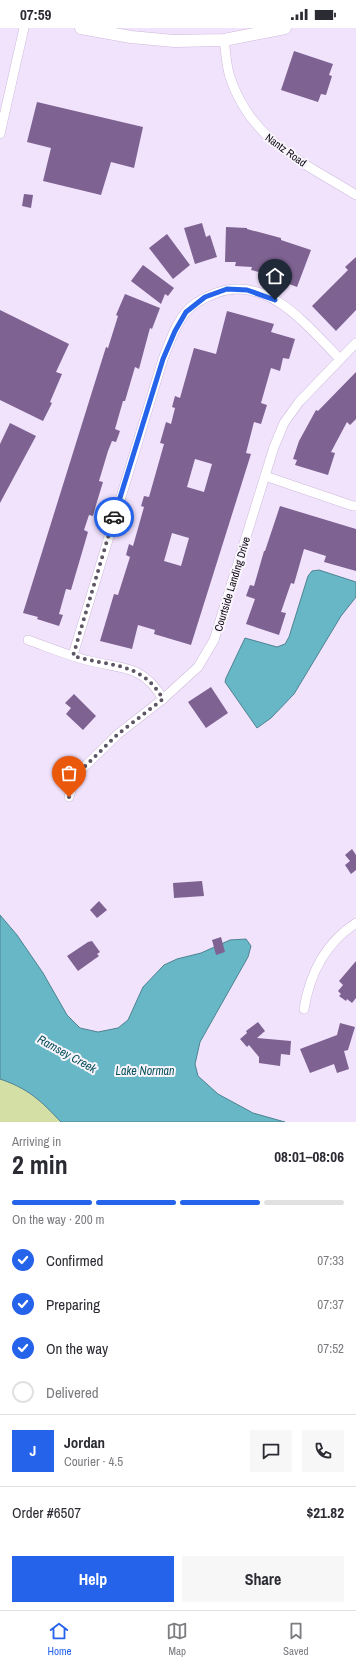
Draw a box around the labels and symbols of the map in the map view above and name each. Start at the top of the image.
street label: Nantz Road [263,130,309,170]
pin [258,259,292,300]
courier [94,497,134,537]
street label: Courtside Landing Drive [211,535,253,633]
pin [52,756,86,797]
water label: Ramsey Creek [35,1031,100,1077]
water label: Lake Norman [115,1063,175,1079]

